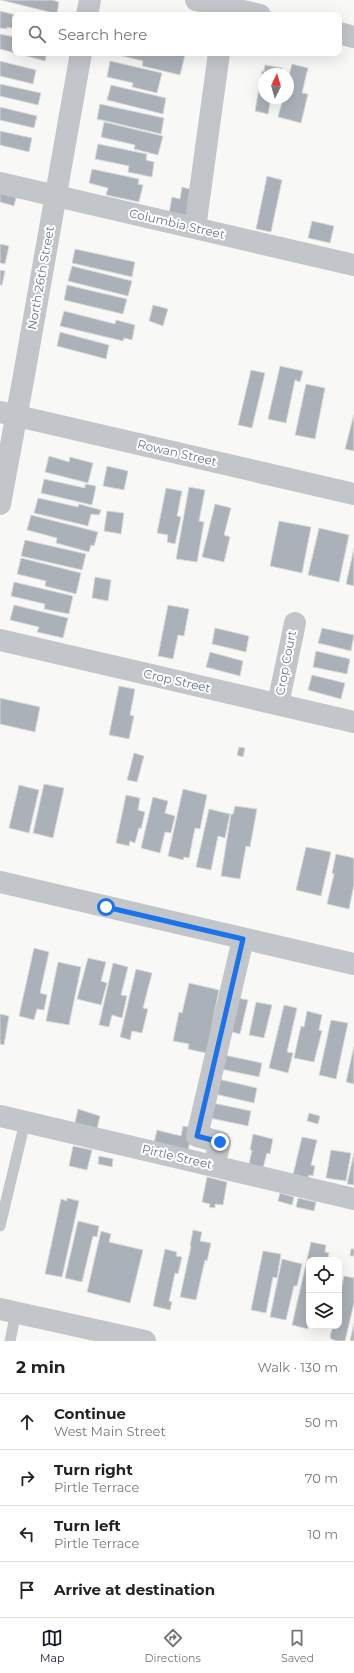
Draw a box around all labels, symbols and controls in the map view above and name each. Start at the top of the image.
search box [12,12,342,56]
icon: search [26,23,48,45]
text: Search here [58,25,147,44]
north arrow [258,68,294,104]
street label: Columbia Street [128,205,226,242]
street label: North 26th Street [24,225,57,331]
street label: Rowan Street [136,436,218,469]
street label: Crop Court [272,629,299,697]
street label: Crop Street [142,666,212,696]
route start [97,898,115,916]
route end [211,1133,229,1151]
street label: Pirtle Street [141,1141,214,1172]
map controls [306,1257,342,1329]
button: locate [306,1257,342,1293]
button: layers [306,1293,342,1329]
text: 2 min [16,1357,66,1377]
text: Walk · 130 m [257,1359,338,1375]
text: Continue [54,1404,126,1423]
icon: ahead [16,1411,38,1433]
text: 50 m [305,1414,338,1430]
text: West Main Street [54,1423,166,1439]
text: Turn right [54,1460,133,1479]
icon: right [16,1467,38,1489]
text: 70 m [305,1470,338,1486]
text: Pirtle Terrace [54,1479,139,1495]
text: Turn left [54,1516,121,1535]
icon: left [16,1523,38,1545]
text: 10 m [308,1526,338,1542]
text: Pirtle Terrace [54,1535,139,1551]
icon: arrive [16,1579,38,1601]
text: Arrive at destination [54,1580,215,1599]
tab: Map [40,1627,64,1665]
tab: Directions [145,1627,201,1665]
tab: Saved [281,1627,314,1665]

